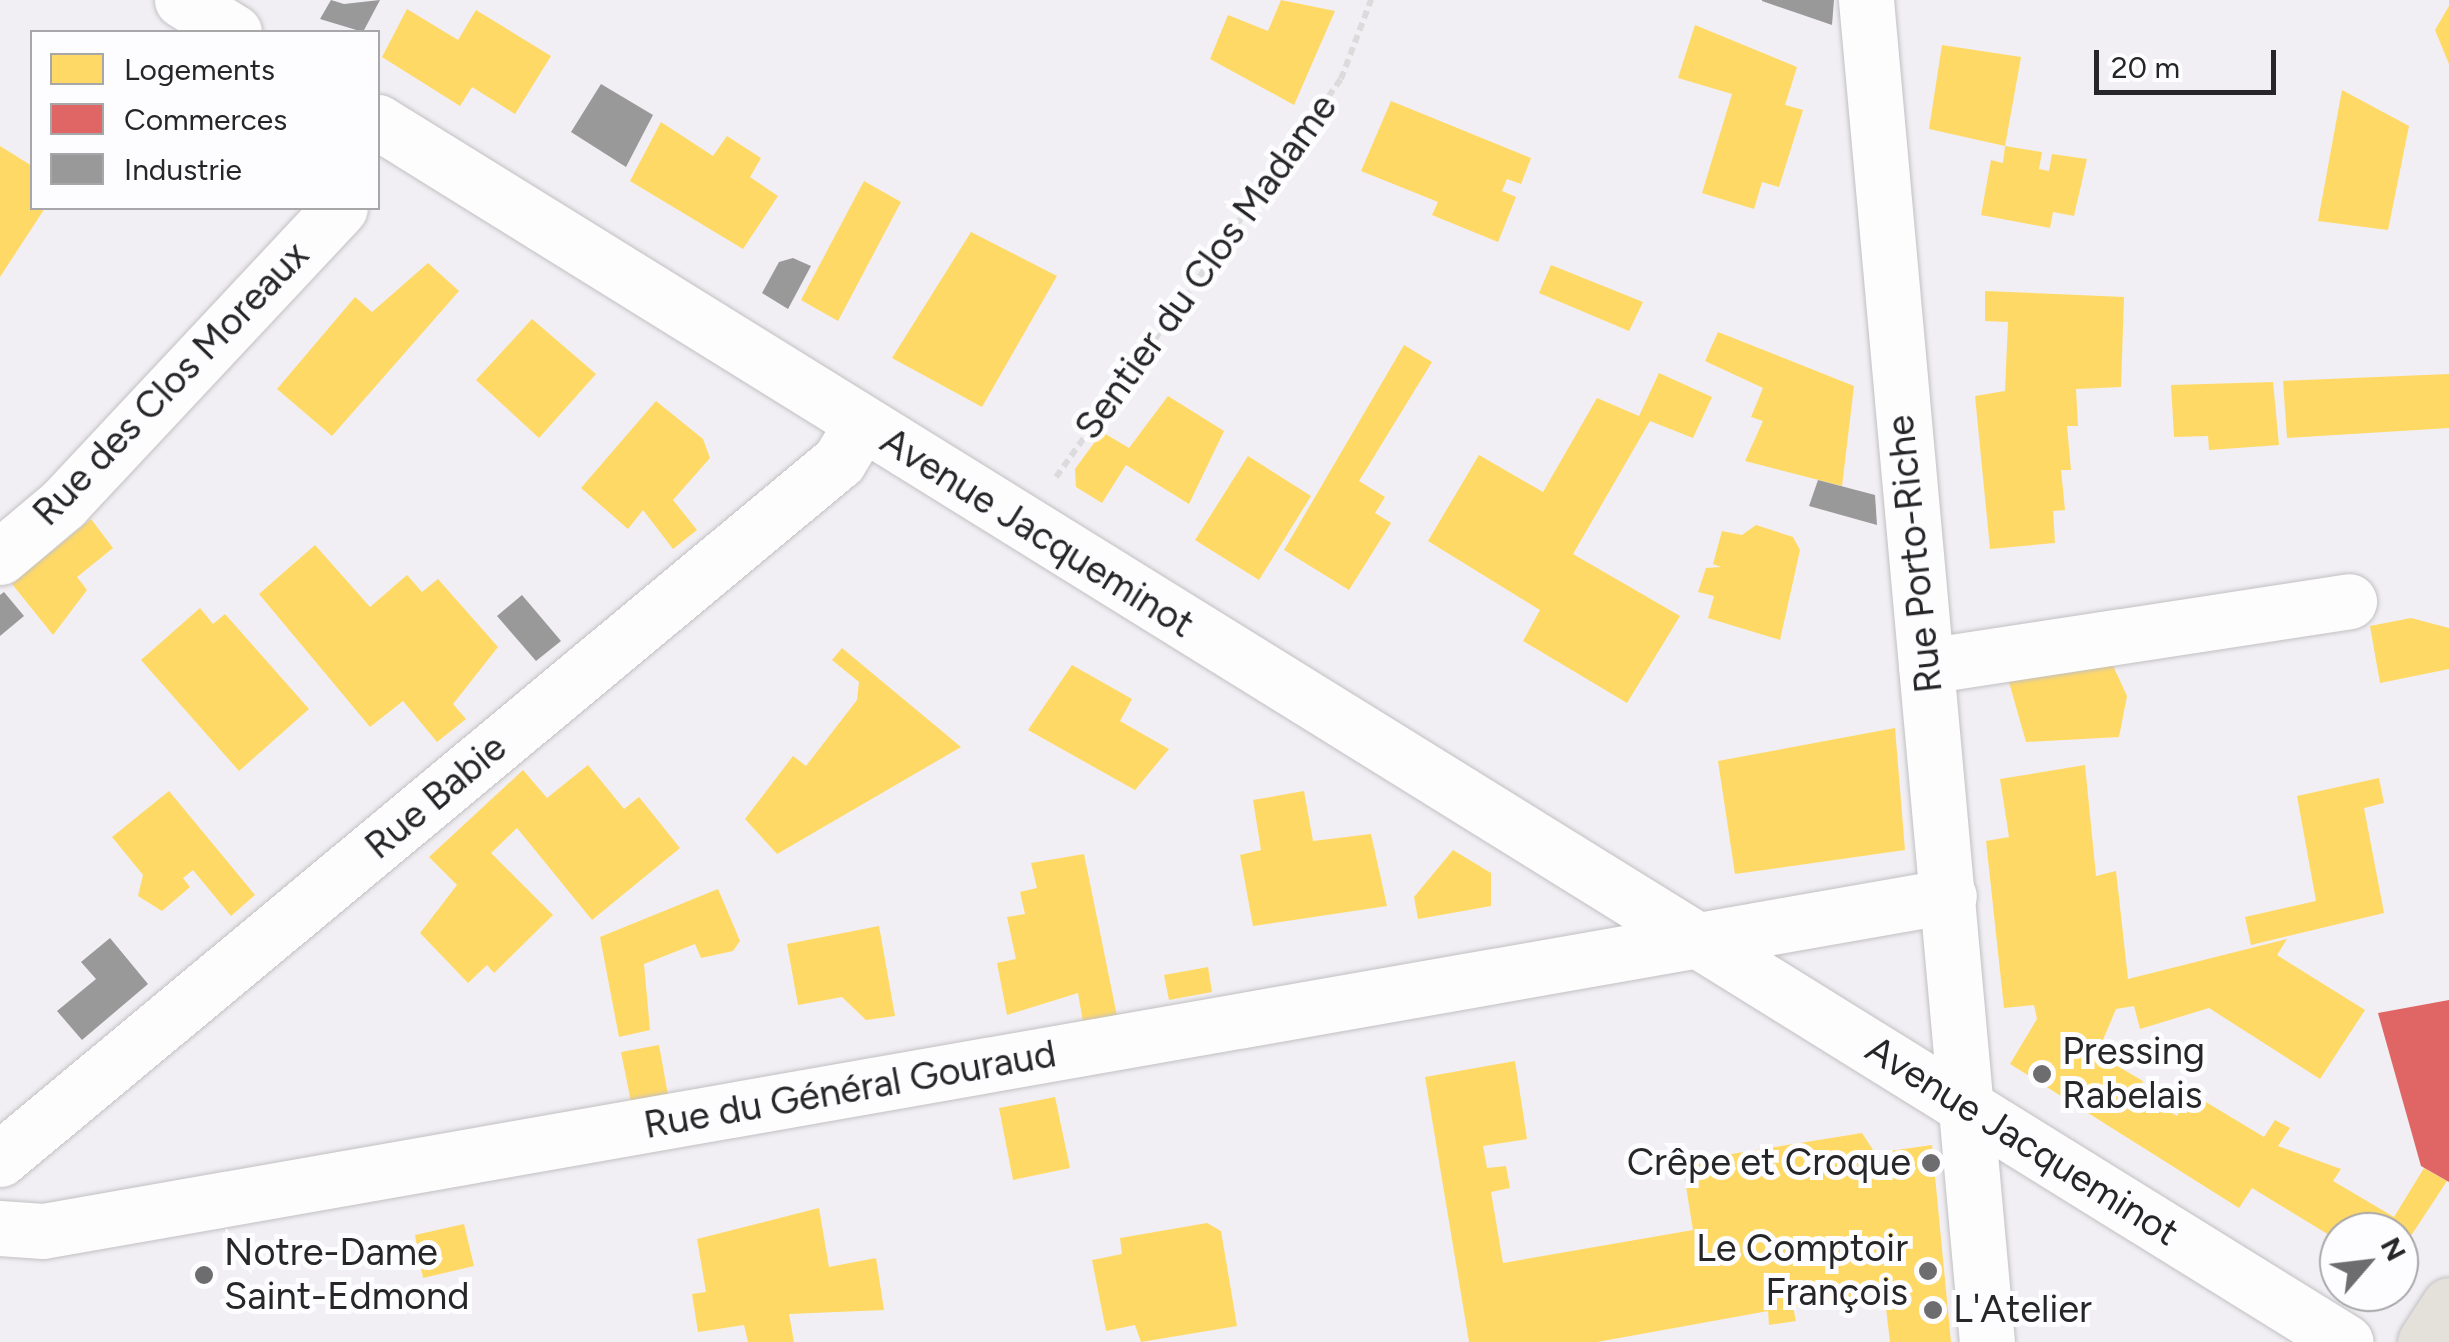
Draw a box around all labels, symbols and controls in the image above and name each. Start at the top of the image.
legend [30,30,380,210]
scale bar [2099,30,2282,92]
text: 20 m [2111,49,2180,86]
text: Logements [124,51,275,88]
street label: Sentier du Clos Madame [1065,86,1347,448]
text: Commerces [124,101,287,138]
text: Industrie [124,151,242,188]
street label: Rue des Clos Moreaux [24,233,318,535]
street label: Rue Porto-Riche [1878,413,1952,695]
street label: Avenue Jacqueminot [872,418,1202,648]
street label: Rue Babie [356,725,516,869]
street label: Avenue Jacqueminot [1857,1026,2187,1256]
place label: Pressing Rabelais [2062,1029,2205,1118]
street label: Rue du Général Gouraud [640,1031,1060,1149]
marker: Pressing Rabelais [2031,1063,2053,1085]
place label: Crêpe et Croque [1627,1140,1911,1186]
marker: Crêpe et Croque [1920,1152,1942,1174]
north arrow [2319,1212,2419,1312]
place label: Le Comptoir François [1696,1226,1908,1316]
place label: Notre-Dame Saint-Edmond [224,1230,470,1320]
text: N [2374,1231,2414,1266]
marker: Le Comptoir François [1917,1260,1939,1282]
marker: Notre-Dame Saint-Edmond [193,1264,215,1286]
place label: L'Atelier [1953,1287,2092,1333]
marker: L'Atelier [1922,1299,1944,1321]

